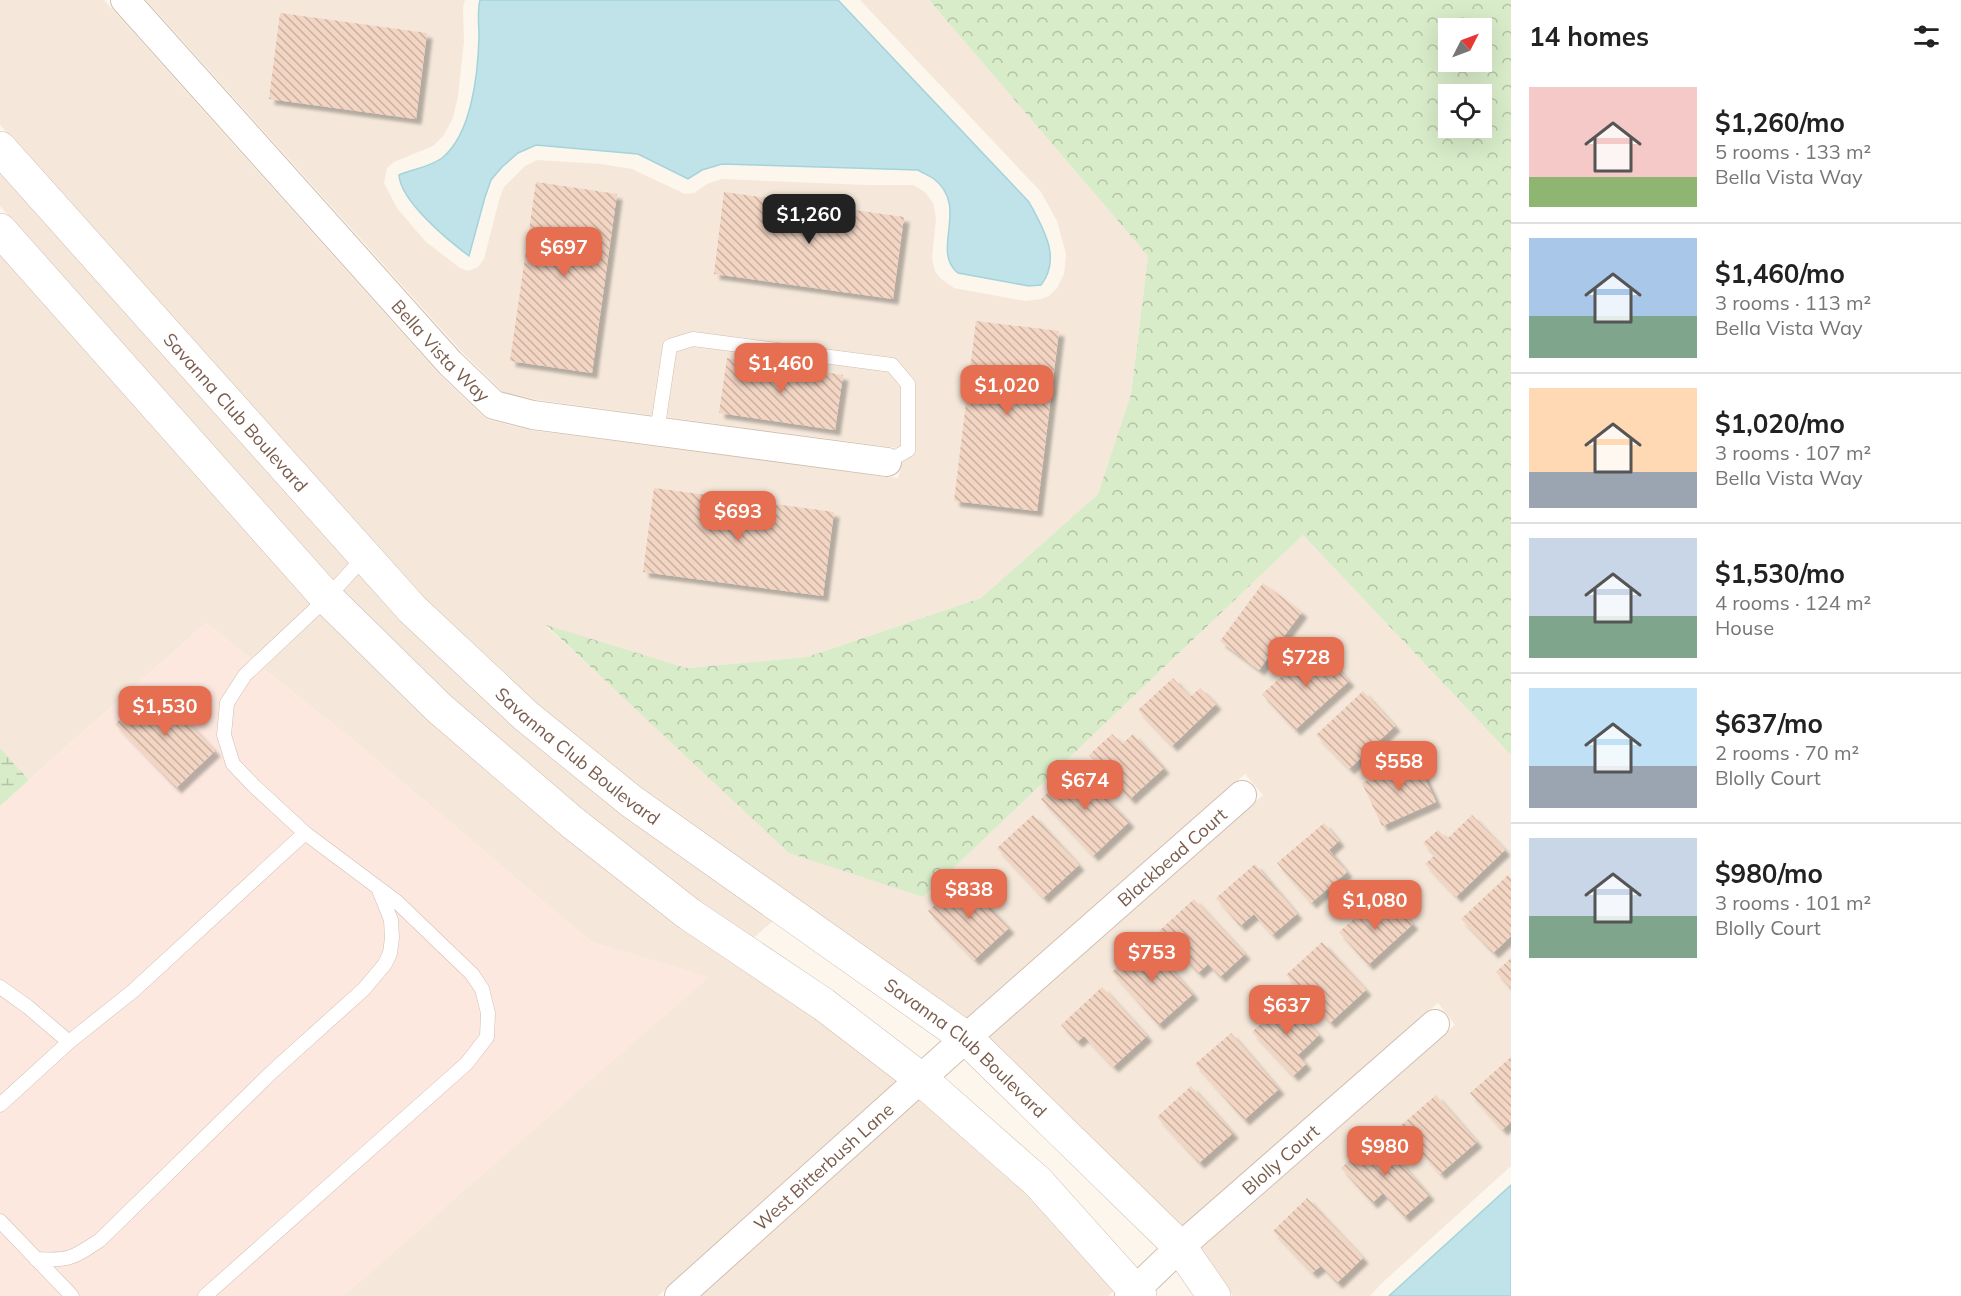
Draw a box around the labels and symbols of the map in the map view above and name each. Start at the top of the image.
north arrow [1438,18,1492,72]
pin: $1,260 [760,194,858,245]
pin: $697 [528,227,600,278]
street label: Bella Vista Way [387,294,495,407]
street label: Savanna Club Boulevard [159,328,313,496]
pin: $1,460 [732,343,830,394]
pin: $1,020 [958,365,1056,416]
pin: $693 [702,491,774,542]
pin: $728 [1270,637,1342,688]
street label: Savanna Club Boulevard [491,682,665,830]
pin: $1,530 [116,686,214,737]
pin: $558 [1363,741,1435,792]
pin: $674 [1049,760,1121,811]
street label: Blackbead Court [1112,803,1231,911]
pin: $838 [933,869,1005,920]
pin: $1,080 [1326,880,1424,931]
pin: $753 [1116,932,1188,983]
street label: Savanna Club Boulevard [880,973,1052,1122]
pin: $637 [1251,985,1323,1036]
street label: West Bitterbush Lane [749,1098,898,1235]
street label: Blolly Court [1237,1119,1324,1199]
pin: $980 [1349,1126,1421,1177]

